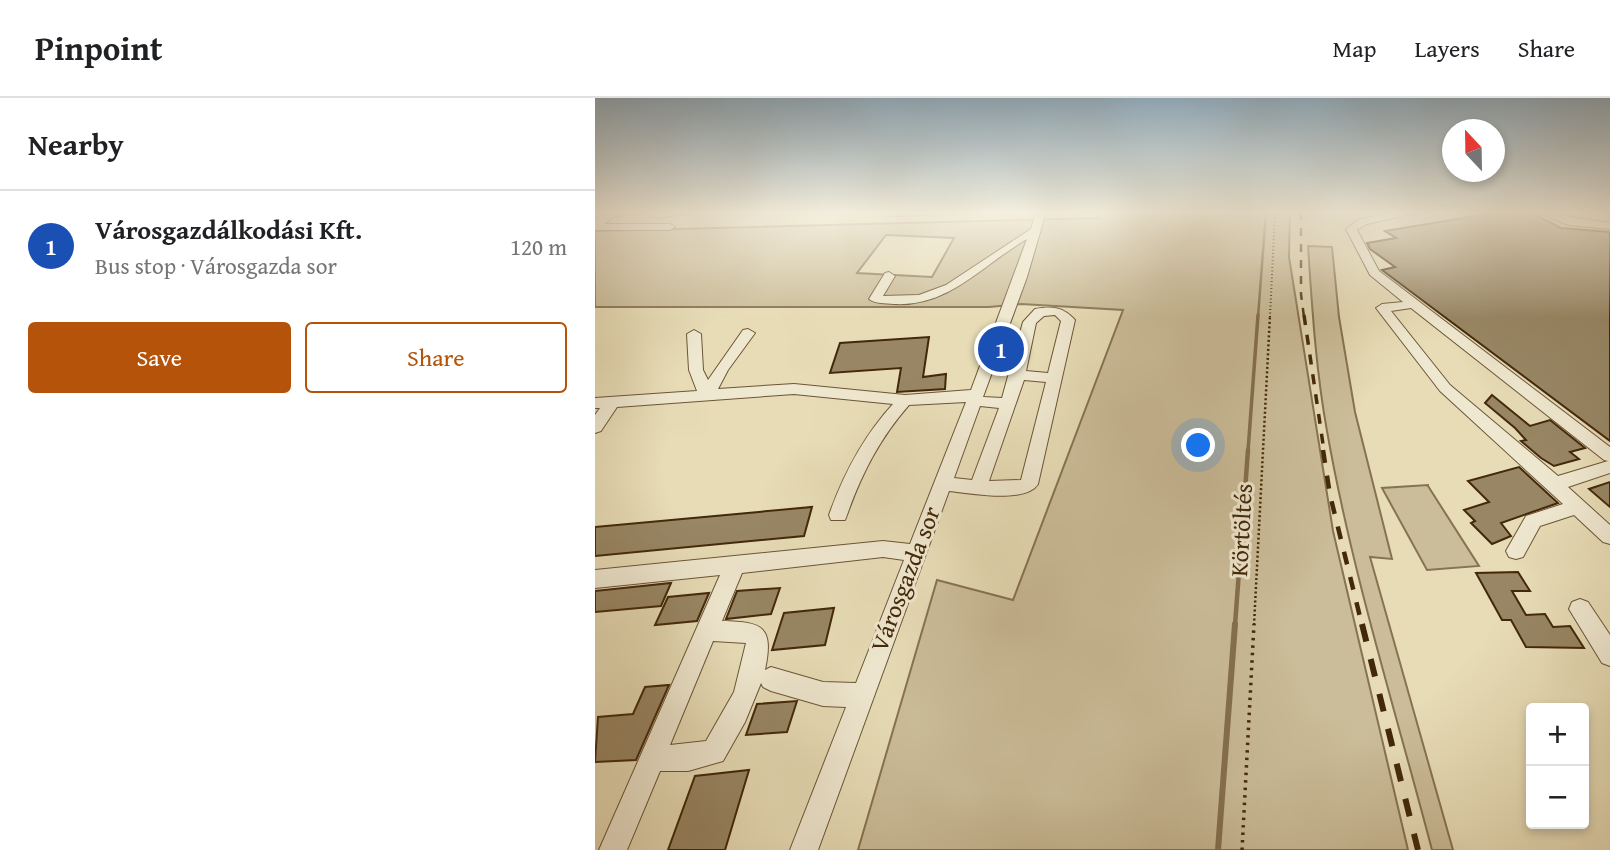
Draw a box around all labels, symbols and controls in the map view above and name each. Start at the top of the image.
text: Pinpoint [35,24,162,72]
text: Map [1333,31,1376,66]
text: Layers [1414,31,1480,66]
text: Share [1518,31,1575,66]
north arrow [1442,119,1505,182]
text: Nearby [28,122,124,166]
text: Városgazdálkodási Kft. [95,210,362,249]
text: 1 [45,230,57,263]
text: 120 m [510,230,567,263]
text: Bus stop · Városgazda sor [95,249,337,282]
button: Save [28,322,291,393]
button: Share [305,322,567,393]
pin: 1 [978,323,1024,375]
your location [1181,428,1215,462]
street label: Körtöltés [1221,483,1261,577]
street label: Városgazda sor [861,501,949,657]
map controls [1526,703,1589,829]
button: + [1526,703,1589,766]
button: − [1526,766,1589,829]

